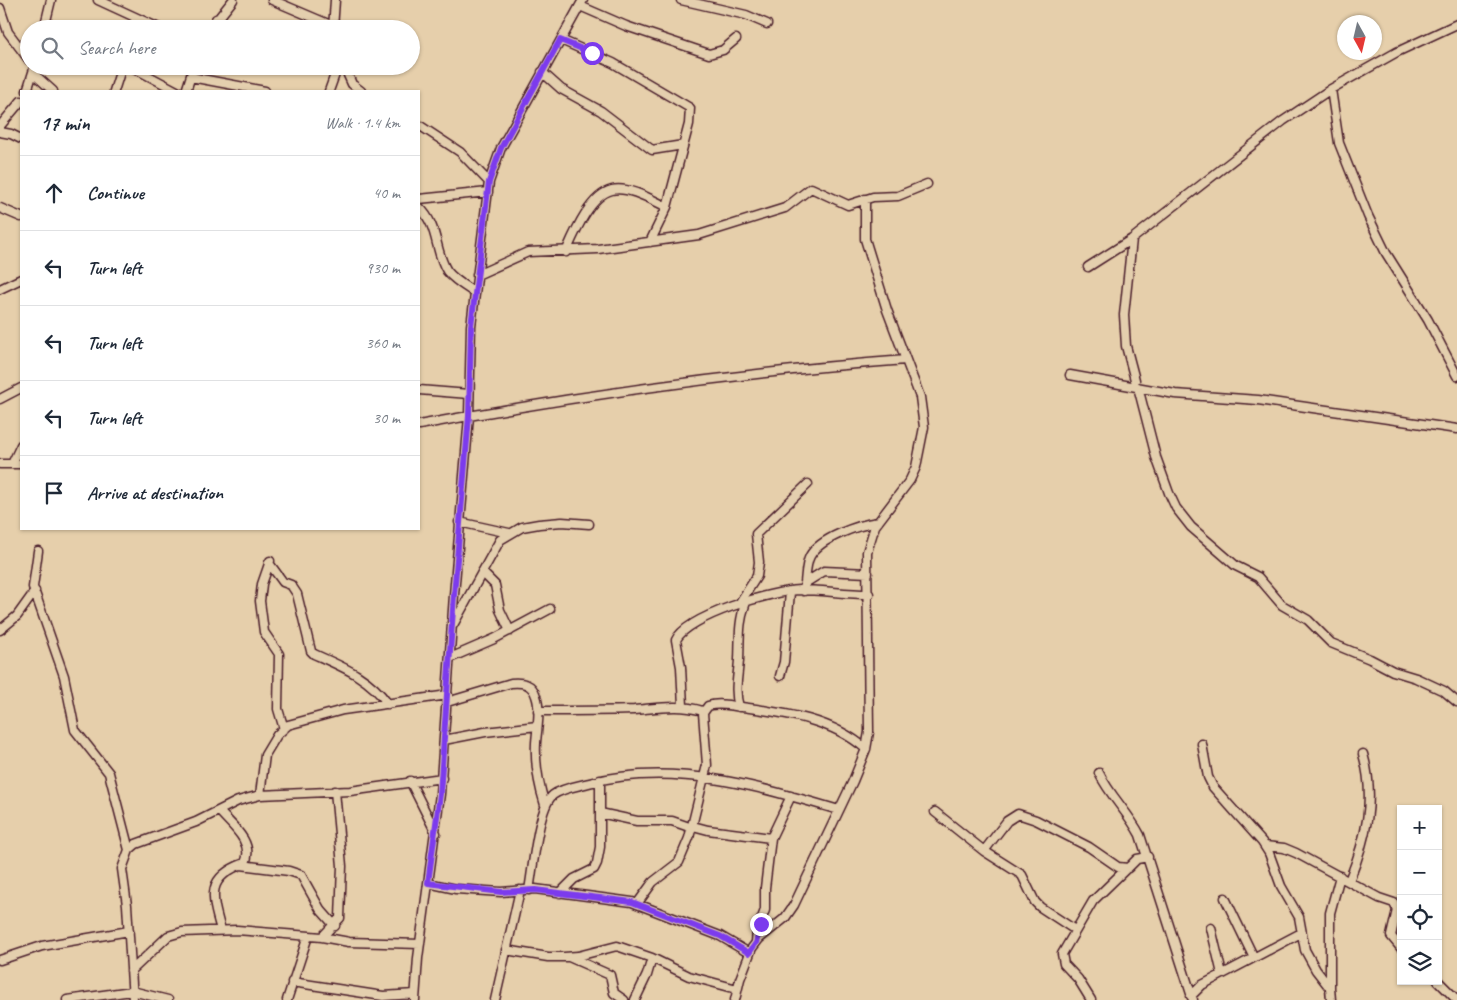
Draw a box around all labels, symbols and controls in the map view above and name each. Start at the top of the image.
north arrow [1337,15,1382,60]
search box [20,20,420,75]
icon: search [38,34,66,62]
text: Search here [78,36,155,60]
route start [581,42,604,65]
text: 17 min [40,110,90,136]
text: Walk · 1.4 km [325,113,400,133]
icon: ahead [40,179,68,207]
text: Continue [87,181,144,205]
text: 40 m [373,183,400,203]
icon: left [40,254,68,282]
text: Turn left [87,256,142,280]
text: 930 m [366,258,400,278]
icon: left [40,329,68,357]
text: Turn left [87,331,142,355]
text: 360 m [366,333,400,353]
icon: left [40,404,68,432]
text: Turn left [87,406,142,430]
text: 30 m [373,408,400,428]
icon: arrive [40,479,68,507]
text: Arrive at destination [87,481,223,505]
map controls [1397,805,1442,985]
button: + [1397,805,1442,850]
button: − [1397,850,1442,895]
button: locate [1397,895,1442,940]
route end [750,913,773,936]
button: layers [1397,940,1442,985]

